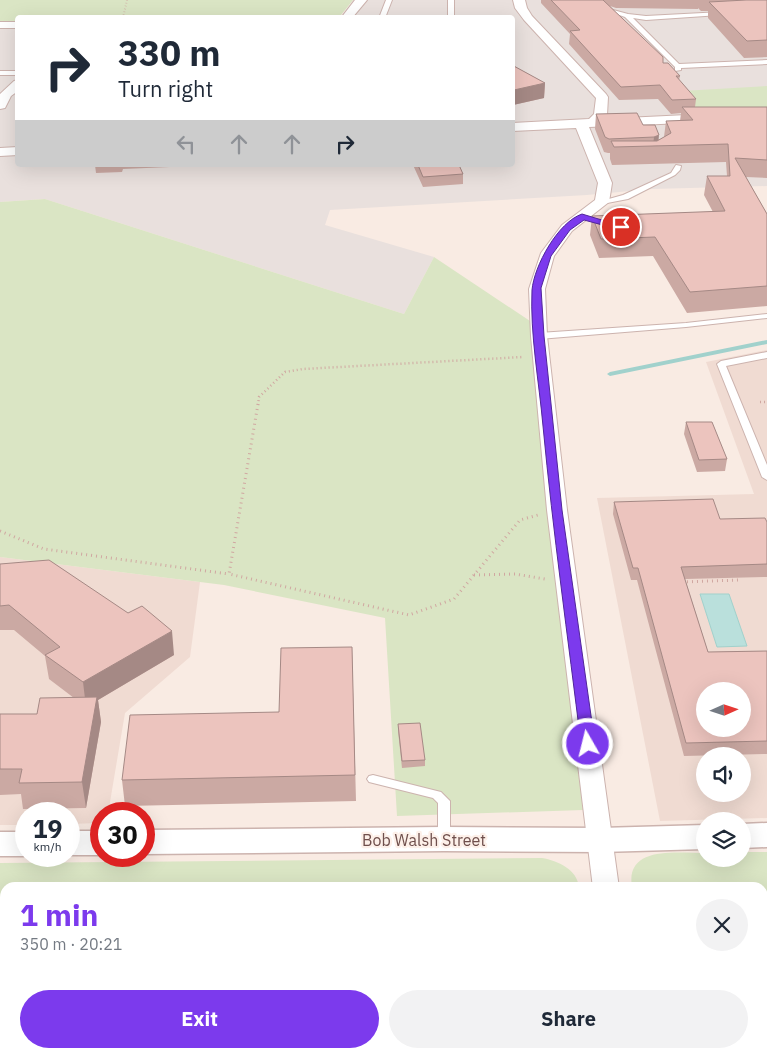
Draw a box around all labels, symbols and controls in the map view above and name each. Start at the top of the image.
text: 330 m [118,30,221,76]
icon: right [35,35,100,100]
text: Turn right [118,74,213,103]
icon: left [172,130,200,158]
icon: ahead [225,130,253,158]
icon: ahead [278,130,306,158]
icon: right [331,130,359,158]
pin [600,206,642,248]
icon: arrive [607,213,635,241]
north arrow [696,682,751,738]
map controls [696,682,751,867]
position arrow [561,717,613,769]
button: sound [696,747,751,802]
speed limit sign: 30 [90,802,155,867]
text: 19 [32,812,63,845]
button: layers [696,812,751,867]
street label: Bob Walsh Street [362,830,486,850]
text: km/h [33,839,62,854]
text: 1 min [20,895,98,934]
button: close [696,899,748,951]
text: 350 m · 20:21 [20,934,122,954]
button: Exit [20,990,379,1048]
button: Share [389,990,748,1048]

